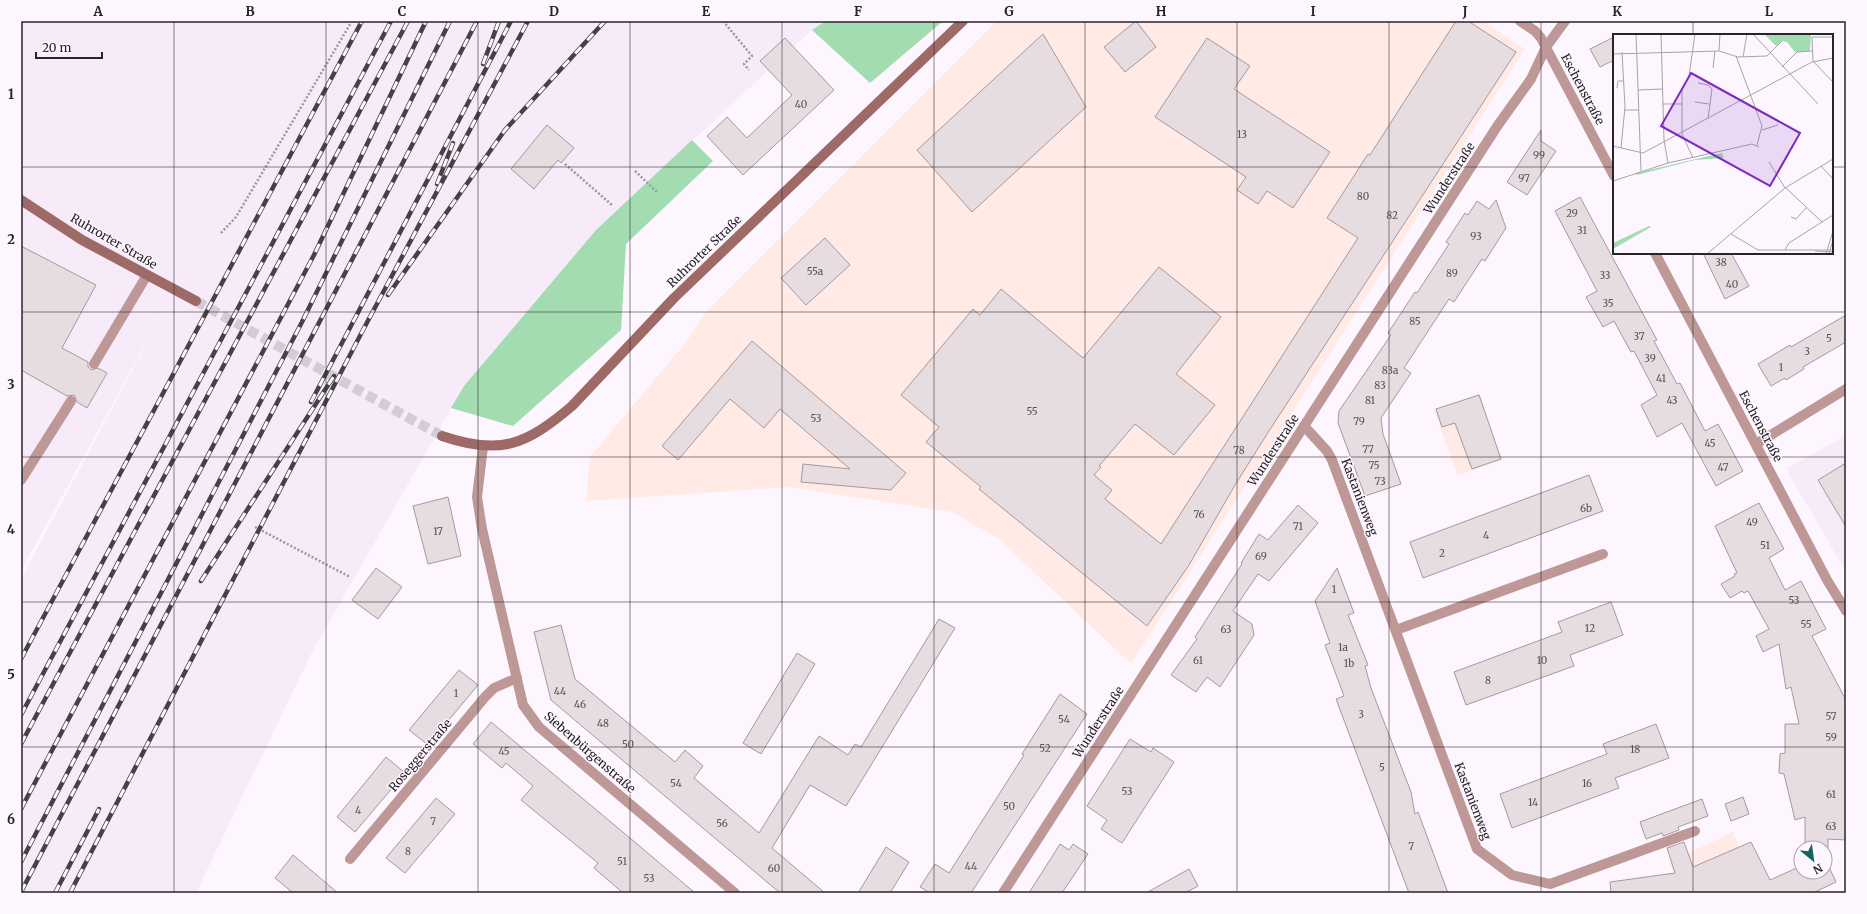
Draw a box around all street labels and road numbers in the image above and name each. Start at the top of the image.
street label: Eschenstraße [1558,51,1608,127]
street label: Wunderstraße [1420,139,1478,218]
street label: Ruhrorter Straße [68,210,160,272]
street label: Ruhrorter Straße [664,212,744,290]
street label: Eschenstraße [1736,388,1786,464]
street label: Wunderstraße [1244,411,1302,490]
street label: Kastanienweg [1338,456,1382,538]
street label: Wunderstraße [1069,683,1127,762]
street label: Siebenbürgenstraße [541,708,639,796]
street label: Roseggerstraße [385,716,455,794]
street label: Kastanienweg [1451,760,1495,842]

